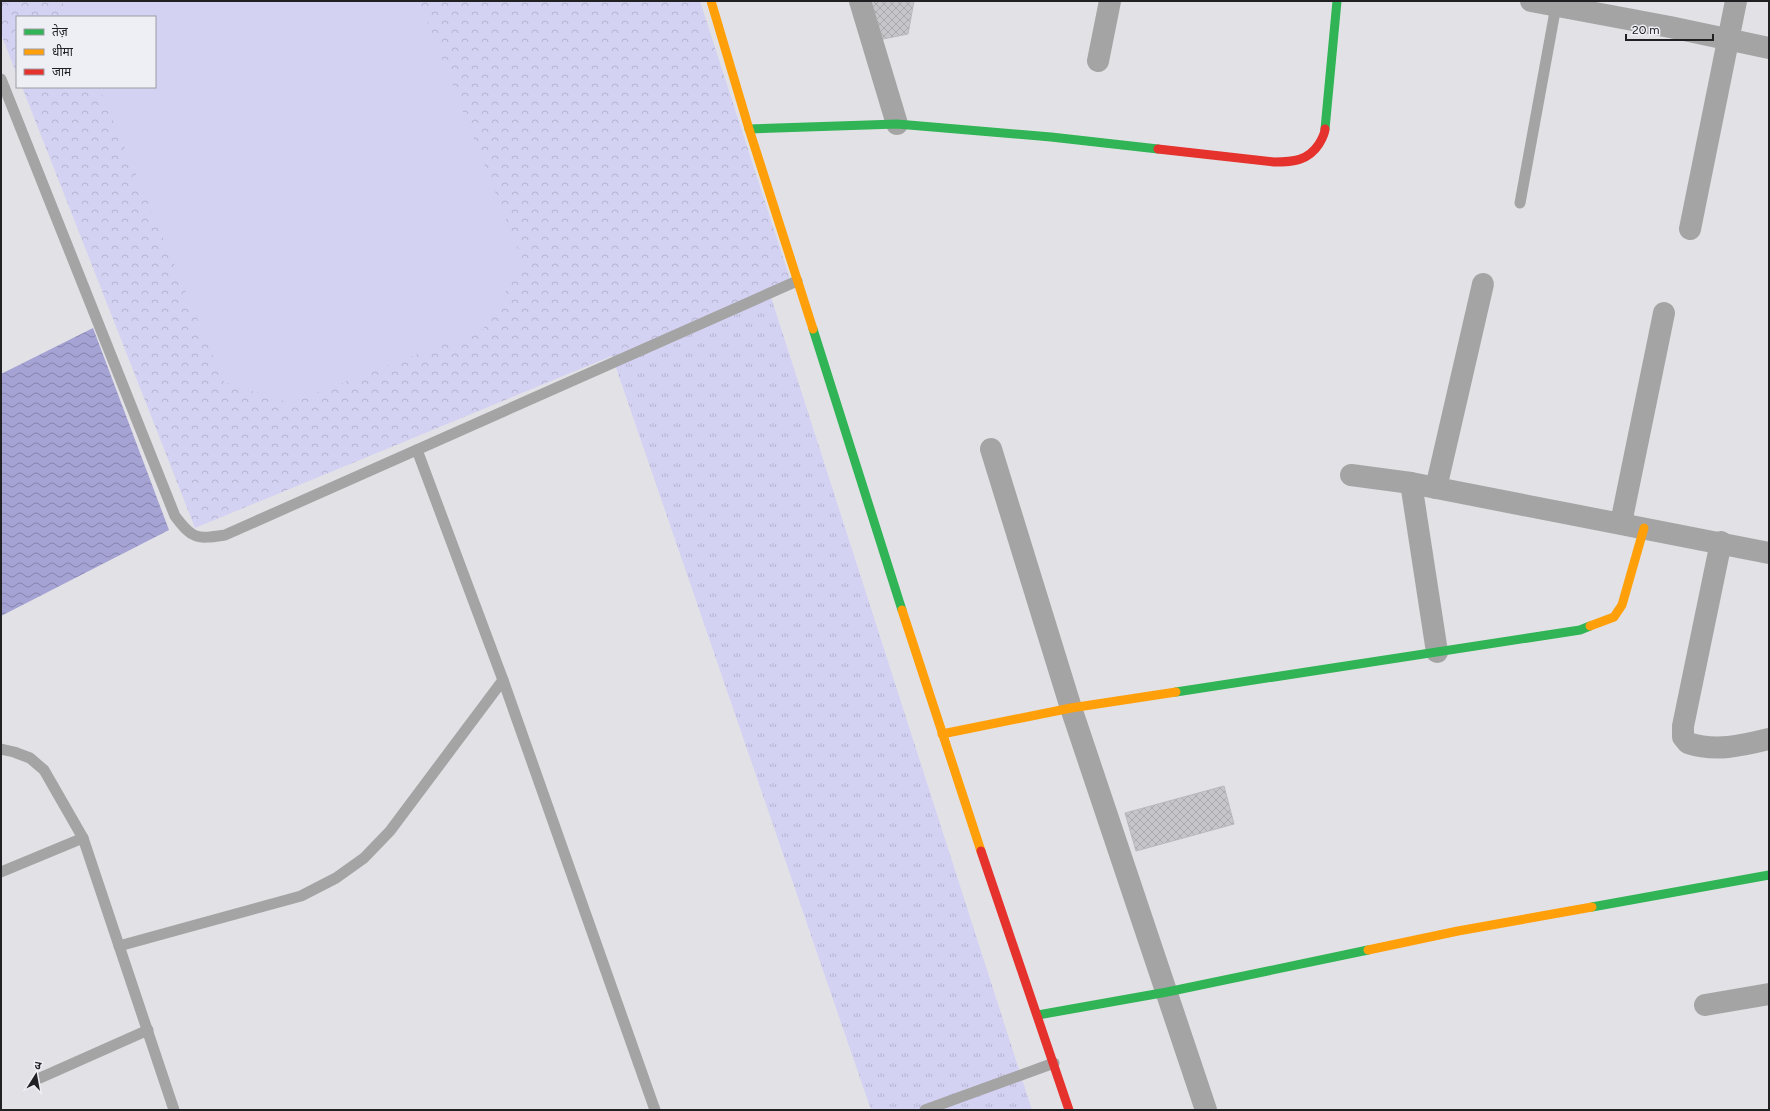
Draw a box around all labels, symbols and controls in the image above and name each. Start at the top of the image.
legend [16,16,156,88]
scale bar [1626,16,1713,42]
text: 20 m [1632,23,1660,37]
text: तेज़ [52,24,69,39]
text: धीमा [52,44,74,59]
text: जाम [52,65,72,79]
north arrow [16,1055,56,1095]
text: उ [33,1059,43,1073]

